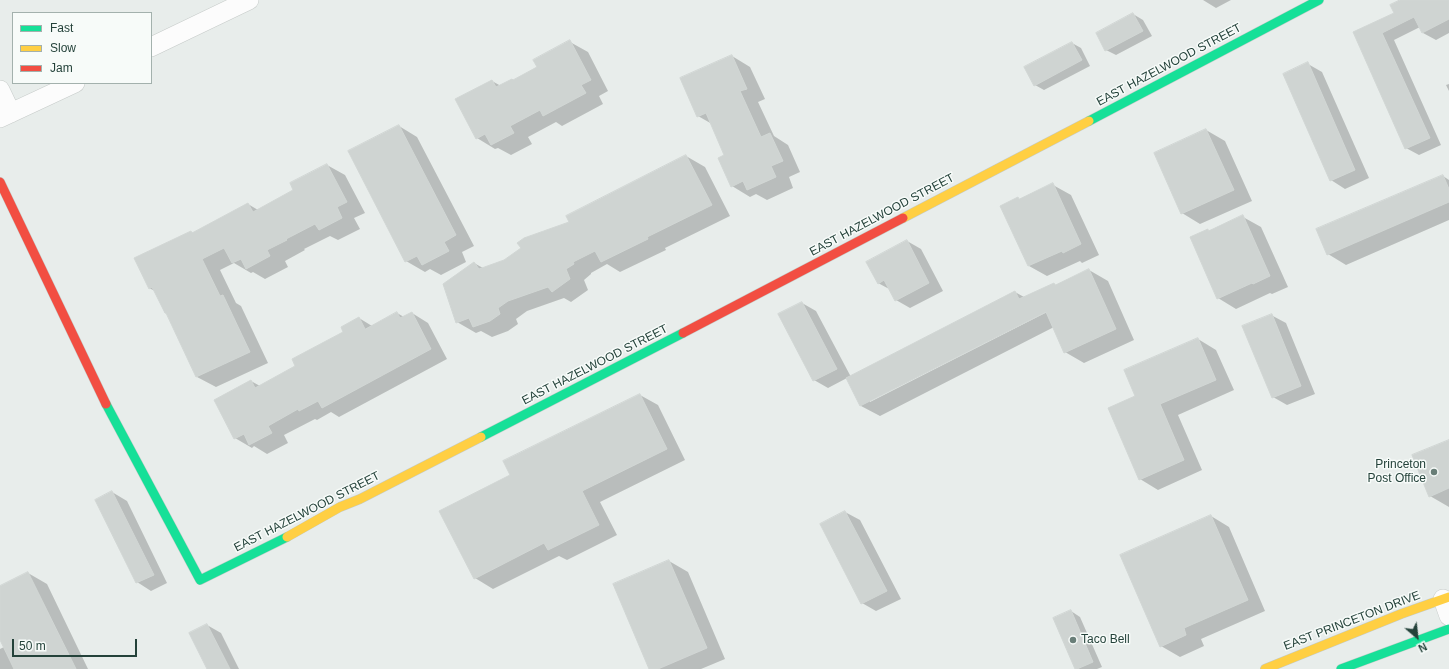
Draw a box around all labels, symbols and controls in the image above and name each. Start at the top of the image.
legend [12,12,152,84]
text: Fast [50,21,73,35]
street label: EAST HAZELWOOD STREET [1094,21,1244,109]
text: Slow [50,41,76,55]
text: Jam [50,61,73,75]
street label: EAST HAZELWOOD STREET [807,171,957,259]
street label: EAST HAZELWOOD STREET [520,322,670,408]
place label: Princeton Post Office [1368,458,1426,486]
marker: Princeton Post Office [1429,467,1439,477]
street label: EAST HAZELWOOD STREET [232,469,382,555]
street label: EAST PRINCETON DRIVE [1282,588,1422,654]
north arrow [1397,617,1437,657]
scale bar [14,631,139,657]
place label: Taco Bell [1081,633,1130,647]
marker: Taco Bell [1068,635,1078,645]
text: 50 m [19,639,46,653]

